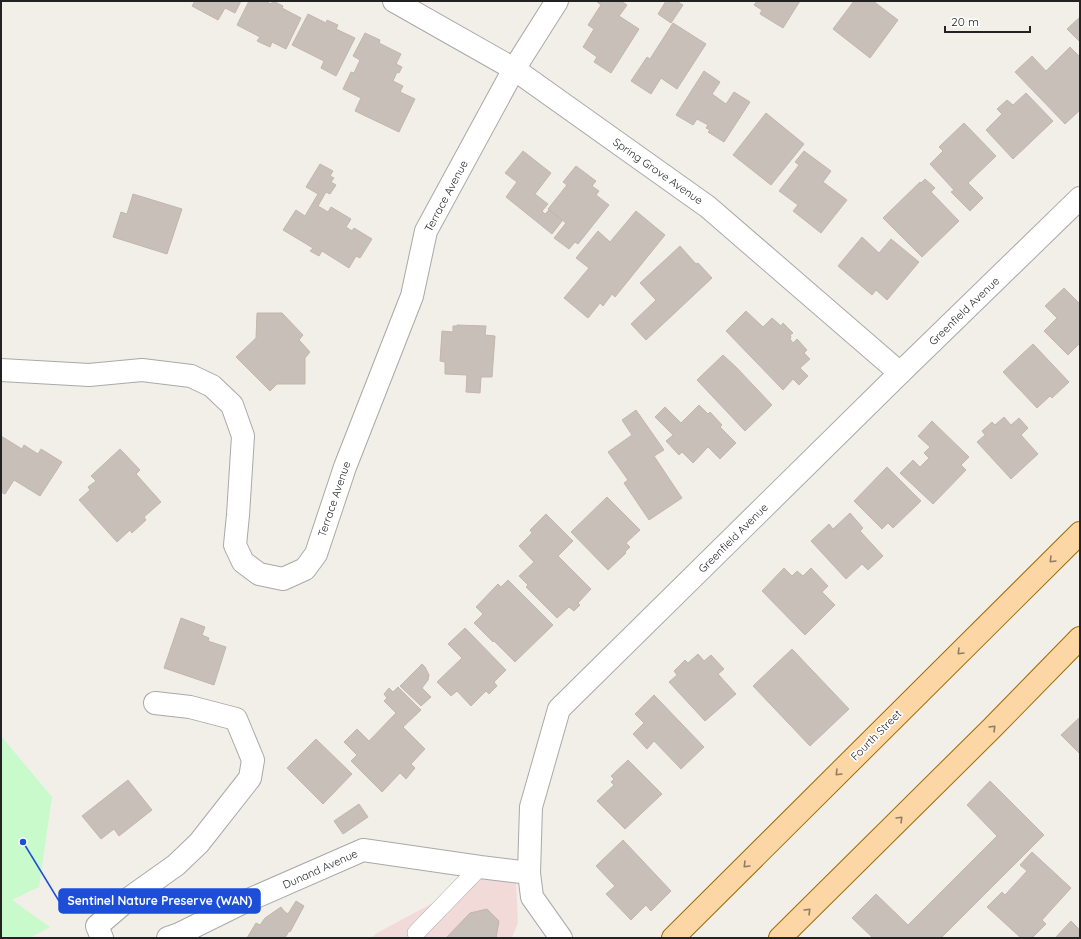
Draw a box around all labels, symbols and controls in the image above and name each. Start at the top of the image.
scale bar [945,8,1030,34]
text: 20 m [951,14,979,29]
street label: Spring Grove Avenue [610,135,706,207]
street label: Terrace Avenue [421,158,471,234]
street label: Greenfield Avenue [926,274,1002,348]
street label: Terrace Avenue [315,459,353,539]
street label: Greenfield Avenue [695,500,771,576]
one-way arrow [1049,555,1057,563]
one-way arrow [957,647,965,655]
street label: Fourth Street [848,706,905,763]
one-way arrow [988,725,995,732]
one-way arrow [835,768,843,776]
one-way arrow [895,816,903,824]
street label: Dunand Avenue [280,846,360,892]
one-way arrow [743,860,751,868]
callout: Sentinel Nature Preserve (WAN) [59,889,260,913]
text: Sentinel Nature Preserve (WAN) [68,893,252,908]
one-way arrow [803,908,811,915]

